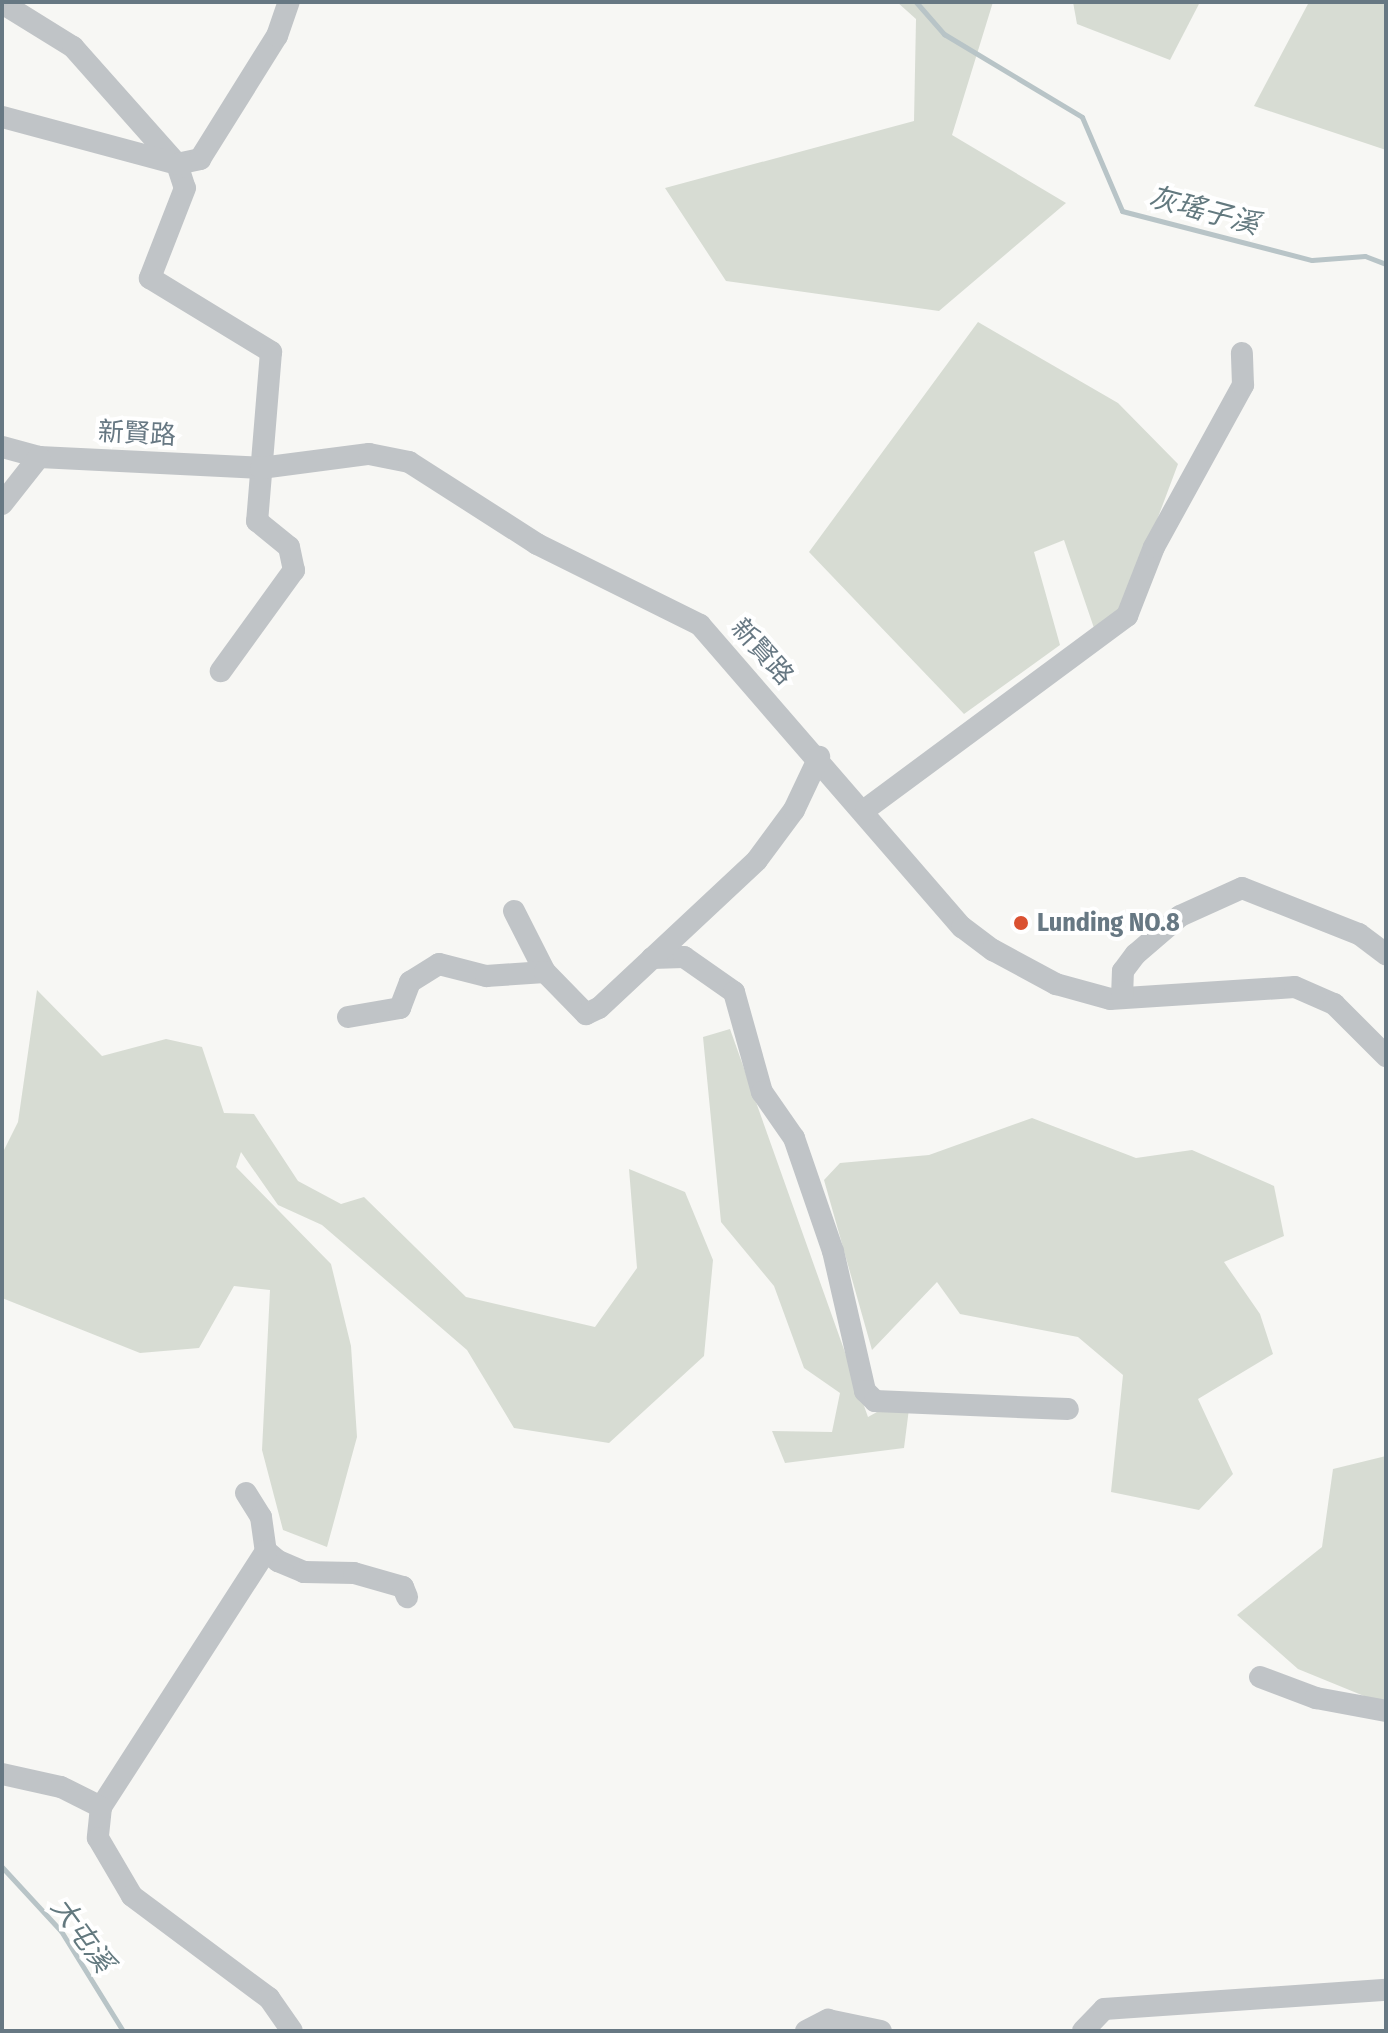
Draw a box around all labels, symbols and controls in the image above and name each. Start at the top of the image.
water label: 灰瑤子溪 [1146,180,1262,242]
street label: 新賢路 [97,416,177,452]
street label: 新賢路 [724,613,800,691]
place label: Lunding NO.8 [1037,907,1180,939]
marker: Lunding NO.8 [1012,914,1030,932]
water label: 大屯溪 [44,1891,120,1979]

